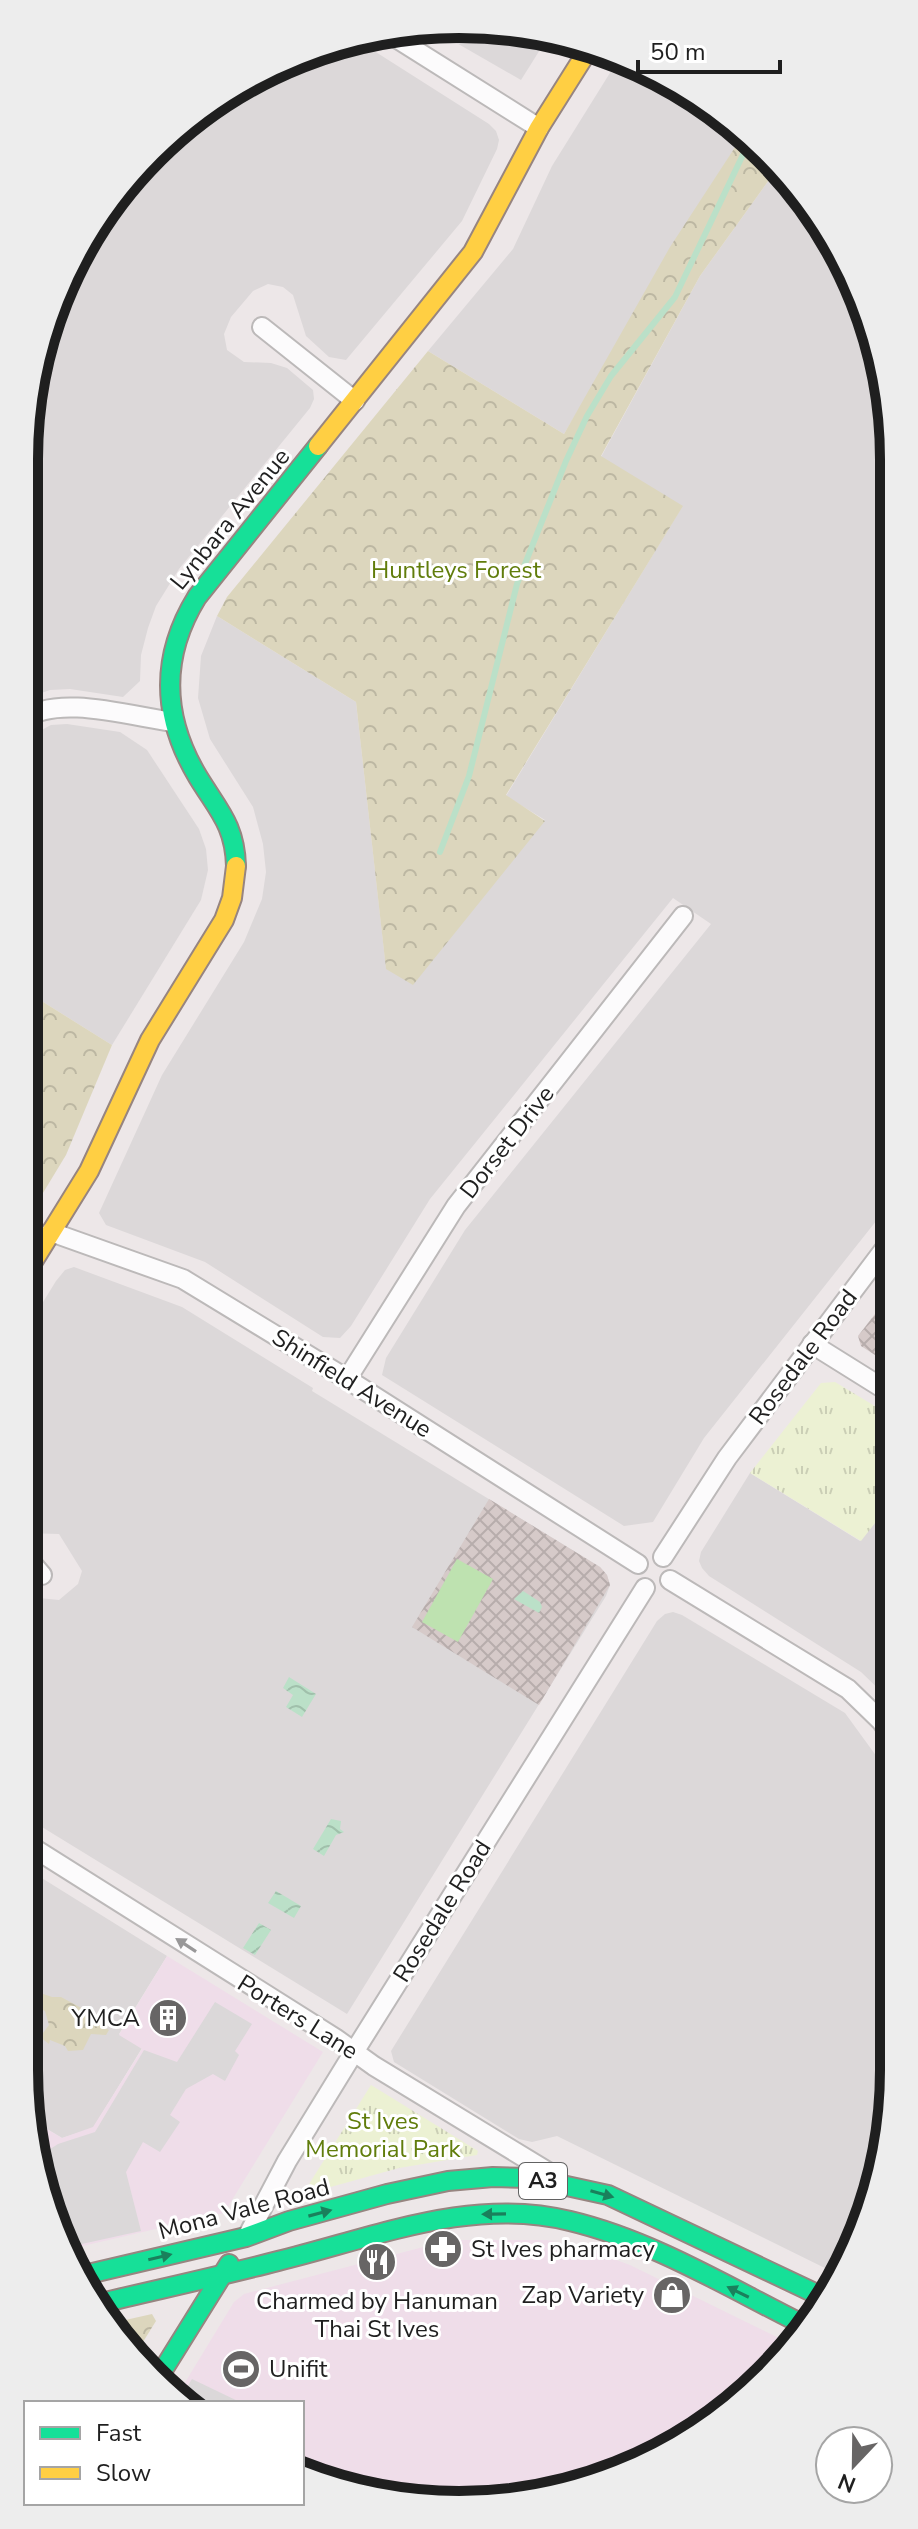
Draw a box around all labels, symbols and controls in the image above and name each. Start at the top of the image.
scale bar [638,24,780,74]
text: 50 m [650,36,706,68]
street label: Lynbara Avenue [163,441,297,597]
park label: Huntleys Forest [371,554,542,586]
street label: Dorset Drive [453,1079,561,1205]
street label: Rosedale Road [741,1283,865,1431]
street label: Shinfield Avenue [266,1321,438,1445]
street label: Rosedale Road [386,1834,498,1988]
one-way arrow [175,1939,197,1953]
street label: Porters Lane [232,1967,364,2067]
building icon: YMCA [147,1997,189,2039]
place label: YMCA [71,2002,140,2034]
park label: St Ives Memorial Park [305,2105,462,2165]
road number: A3 [519,2163,567,2199]
street label: Mona Vale Road [155,2171,333,2247]
one-way arrow [591,2188,615,2201]
one-way arrow [308,2206,333,2218]
one-way arrow [481,2208,506,2220]
pharmacy icon: St Ives pharmacy [422,2228,464,2270]
place label: St Ives pharmacy [471,2233,655,2265]
restaurant icon: Charmed by Hanuman Thai St Ives [356,2241,398,2283]
one-way arrow [148,2250,173,2263]
shop icon: Zap Variety [651,2274,693,2316]
place label: Zap Variety [522,2279,645,2311]
place label: Charmed by Hanuman Thai St Ives [256,2285,498,2345]
one-way arrow [727,2286,750,2299]
sports icon: Unifit [220,2348,262,2390]
place label: Unifit [269,2353,328,2385]
legend [24,2401,304,2505]
text: Fast [96,2417,142,2449]
north arrow [814,2425,894,2505]
text: Slow [96,2457,151,2489]
text: N [834,2466,860,2500]

